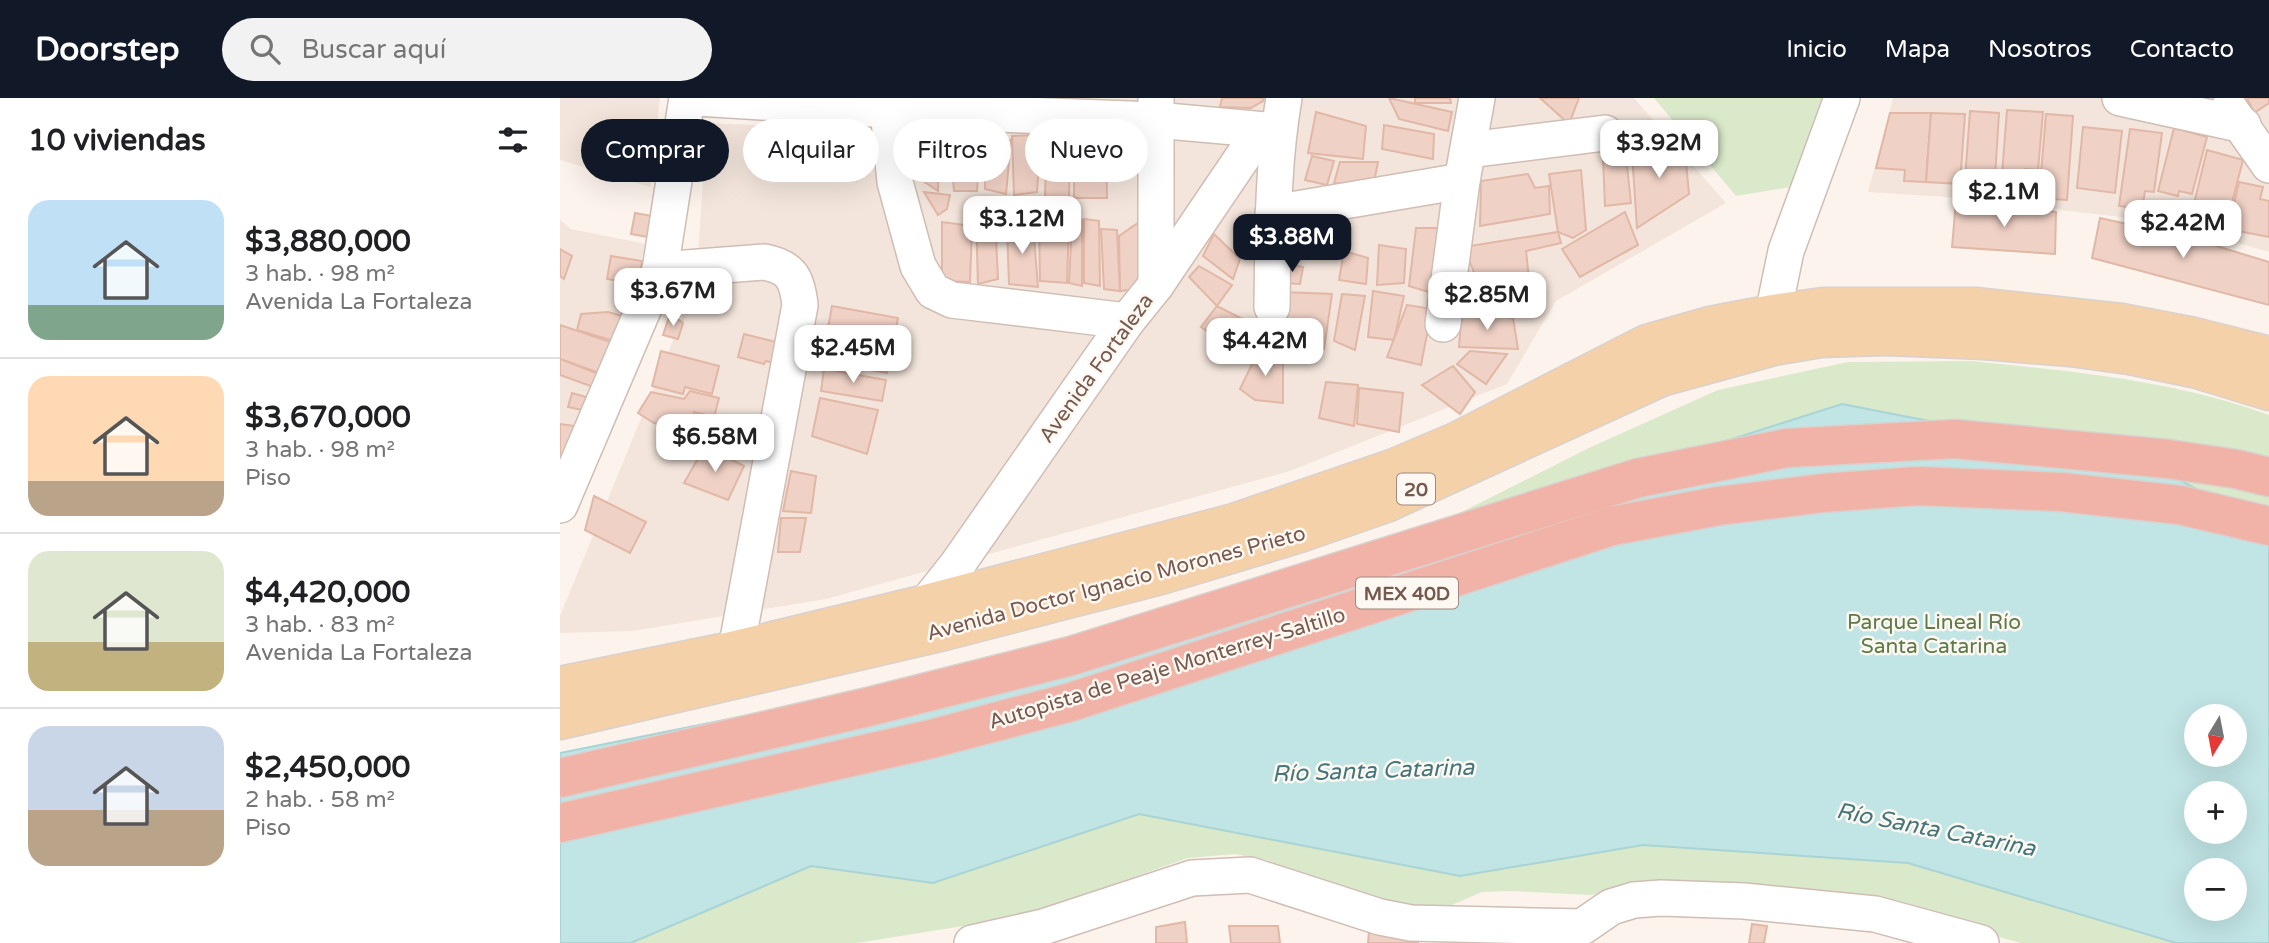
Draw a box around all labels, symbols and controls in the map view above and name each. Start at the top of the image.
search box [222,18,712,81]
text: Doorstep [35,30,180,69]
icon: search [246,30,284,68]
text: Buscar aquí [302,34,446,65]
text: Inicio [1786,35,1847,64]
text: Mapa [1885,35,1950,64]
text: Nosotros [1988,35,2092,64]
text: Contacto [2130,35,2234,64]
chip: Comprar [581,119,729,182]
chip: Alquilar [743,119,879,182]
chip: Filtros [893,119,1011,182]
chip: Nuevo [1025,119,1148,182]
pin: $3.92M [1602,120,1716,180]
icon: filters [494,121,532,159]
text: 10 viviendas [28,122,206,159]
text: $3.92M [1616,129,1702,157]
pin: $2.1M [1955,170,2053,229]
text: $2.1M [1968,178,2040,206]
pin: $3.12M [965,197,1079,256]
pin: $2.42M [2126,200,2240,260]
text: $3.12M [979,205,1065,233]
text: $2.42M [2140,209,2226,237]
pin: $3.88M [1235,214,1349,274]
text: $3,880,000 [245,223,411,260]
text: $3.88M [1249,223,1335,251]
icon: home [84,228,168,312]
text: 3 hab. · 98 m² [245,260,395,288]
pin: $3.67M [616,268,730,328]
pin: $2.85M [1430,272,1544,332]
text: $3.67M [630,277,716,305]
text: $2.85M [1444,281,1530,309]
text: Avenida La Fortaleza [245,288,472,316]
street label: Avenida Fortaleza [1034,289,1159,448]
pin: $4.42M [1208,318,1322,378]
pin: $2.45M [796,326,910,385]
text: $4.42M [1222,327,1308,355]
text: $2.45M [810,334,896,362]
text: $3,670,000 [245,399,411,436]
icon: home [84,404,168,488]
pin: $6.58M [658,414,772,474]
text: $6.58M [672,423,758,451]
text: 3 hab. · 98 m² [245,436,395,464]
text: Piso [245,464,291,492]
road number: 20 [1397,474,1435,504]
street label: Avenida Doctor Ignacio Morones Prieto [924,521,1308,646]
text: $4,420,000 [245,574,410,611]
road number: MEX 40D [1356,578,1458,608]
icon: home [84,579,168,663]
street label: Autopista de Peaje Monterrey-Saltillo [986,602,1349,735]
park label: Parque Lineal Río Santa Catarina [1847,610,2021,659]
text: 3 hab. · 83 m² [245,611,395,639]
text: Avenida La Fortaleza [245,639,472,667]
north arrow [2184,704,2247,766]
map controls [2184,704,2247,921]
text: $2,450,000 [245,749,410,786]
water label: Río Santa Catarina [1271,753,1476,789]
icon: home [84,754,168,838]
button: + [2184,781,2247,844]
text: 2 hab. · 58 m² [245,786,395,814]
water label: Río Santa Catarina [1834,797,2039,863]
text: Piso [245,814,291,842]
button: − [2184,858,2247,921]

